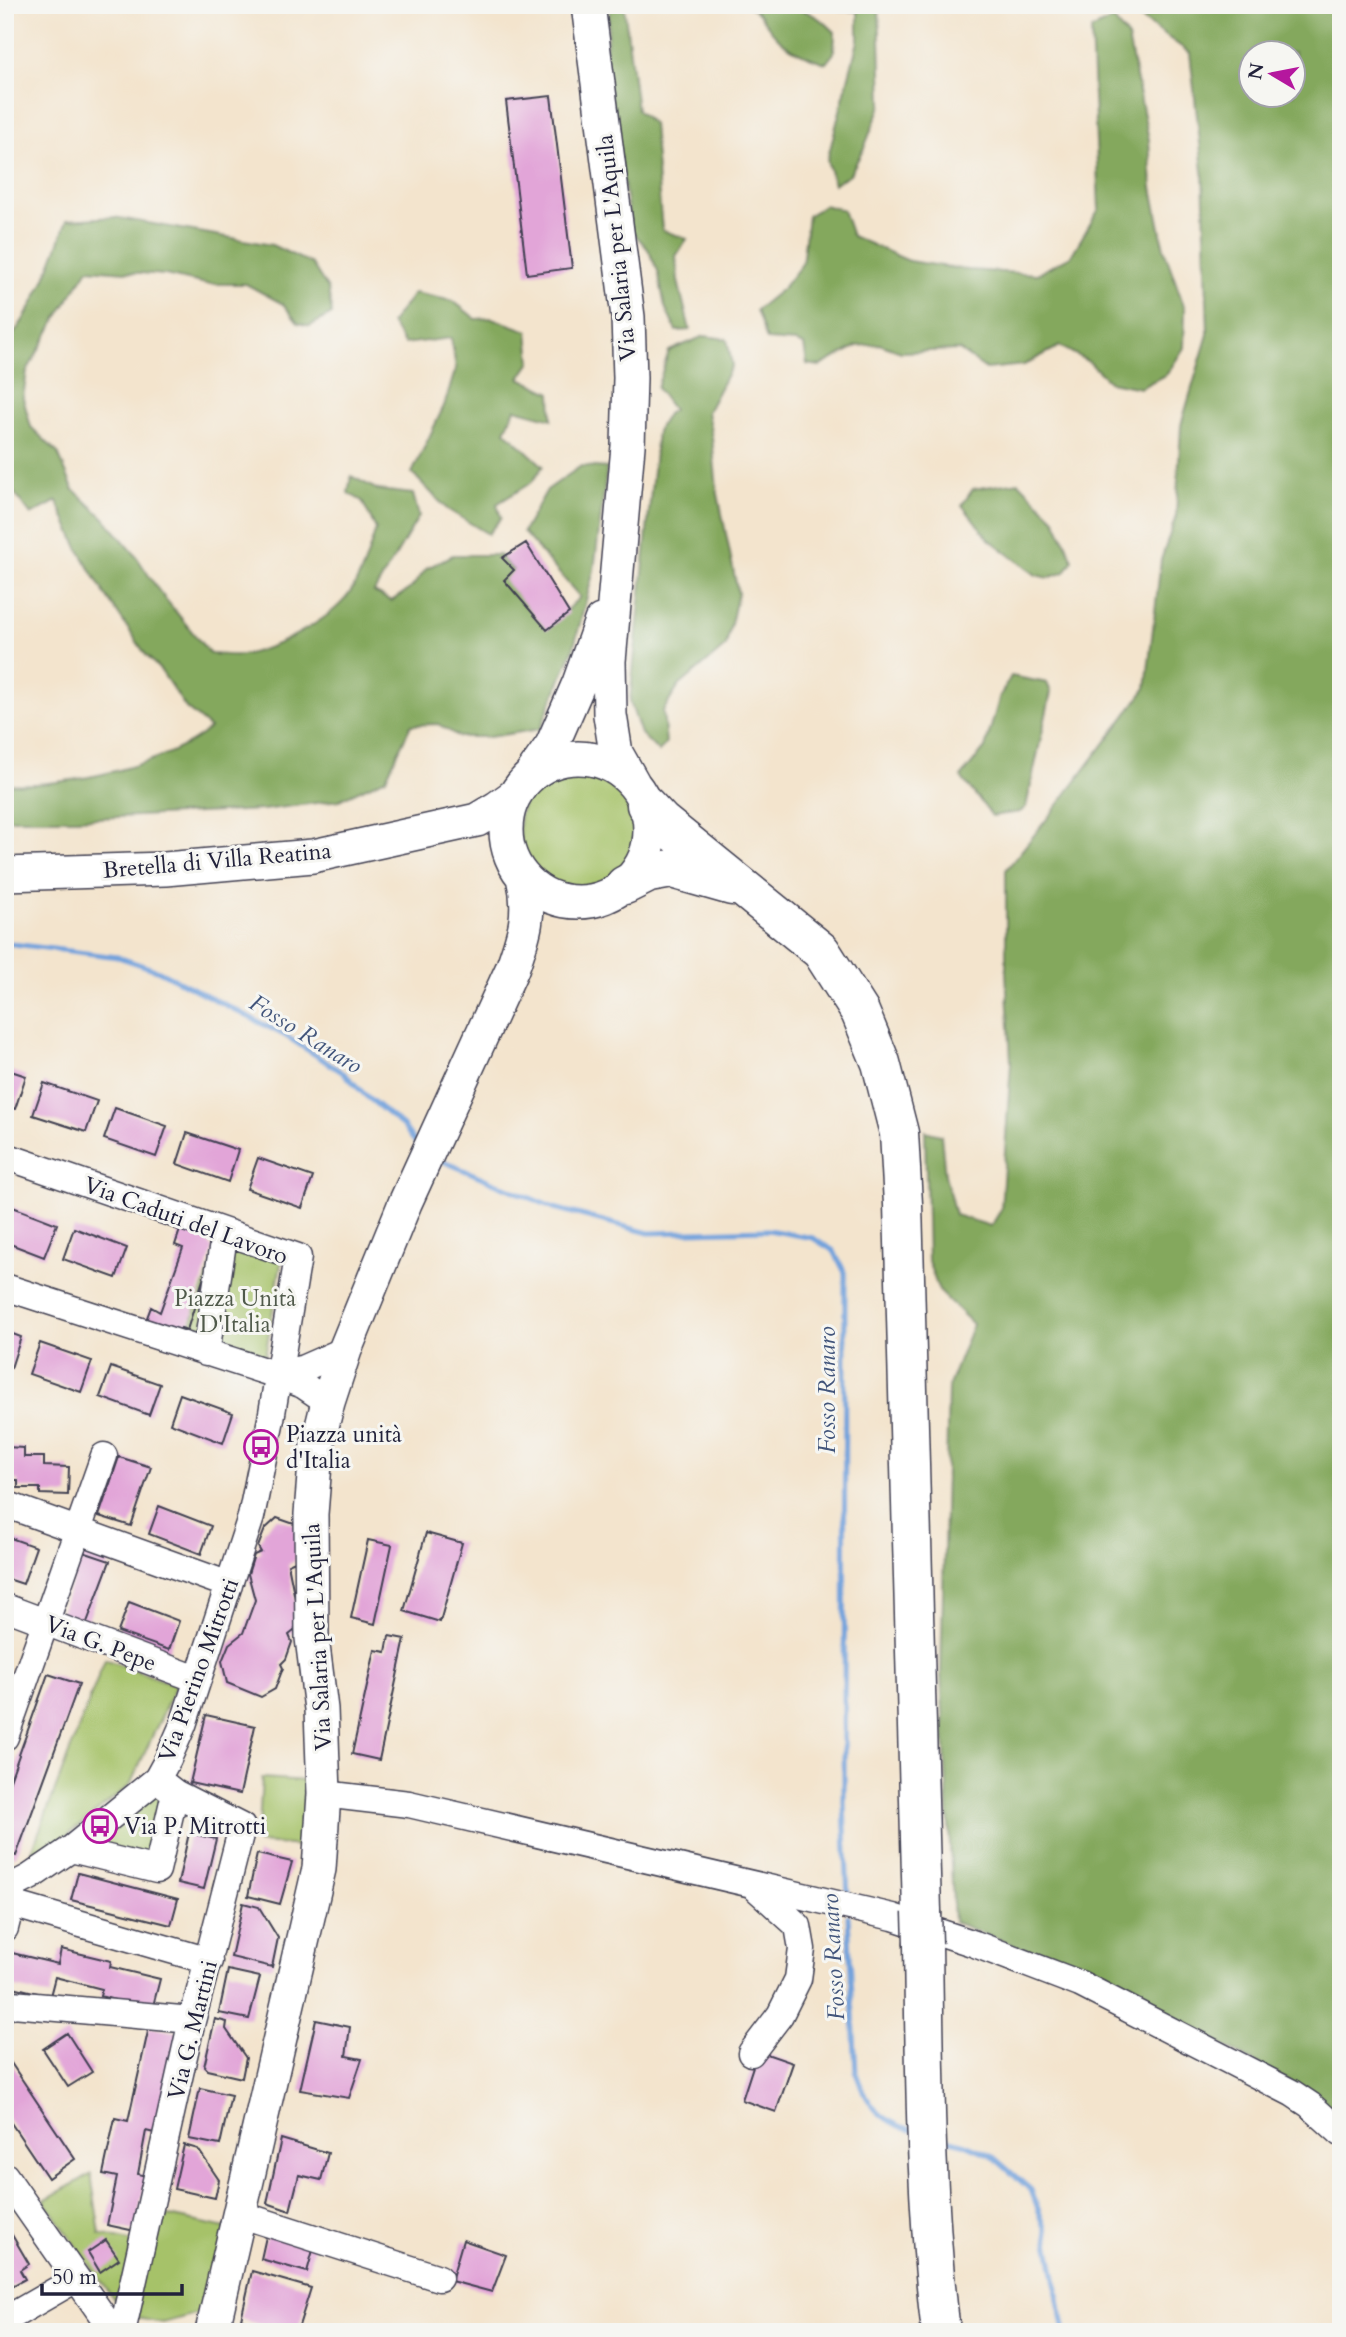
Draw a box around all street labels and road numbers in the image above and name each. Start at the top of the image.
street label: Via Salaria per L'Aquila [589,133,644,363]
street label: Bretella di Villa Reatina [102,835,333,886]
street label: Via Caduti del Lavoro [79,1169,292,1272]
street label: Via Salaria per L'Aquila [296,1522,339,1751]
street label: Via Pierino Mitrotti [151,1574,246,1767]
street label: Via G. Pepe [41,1608,161,1679]
street label: Via G. Martini [160,1957,225,2103]

